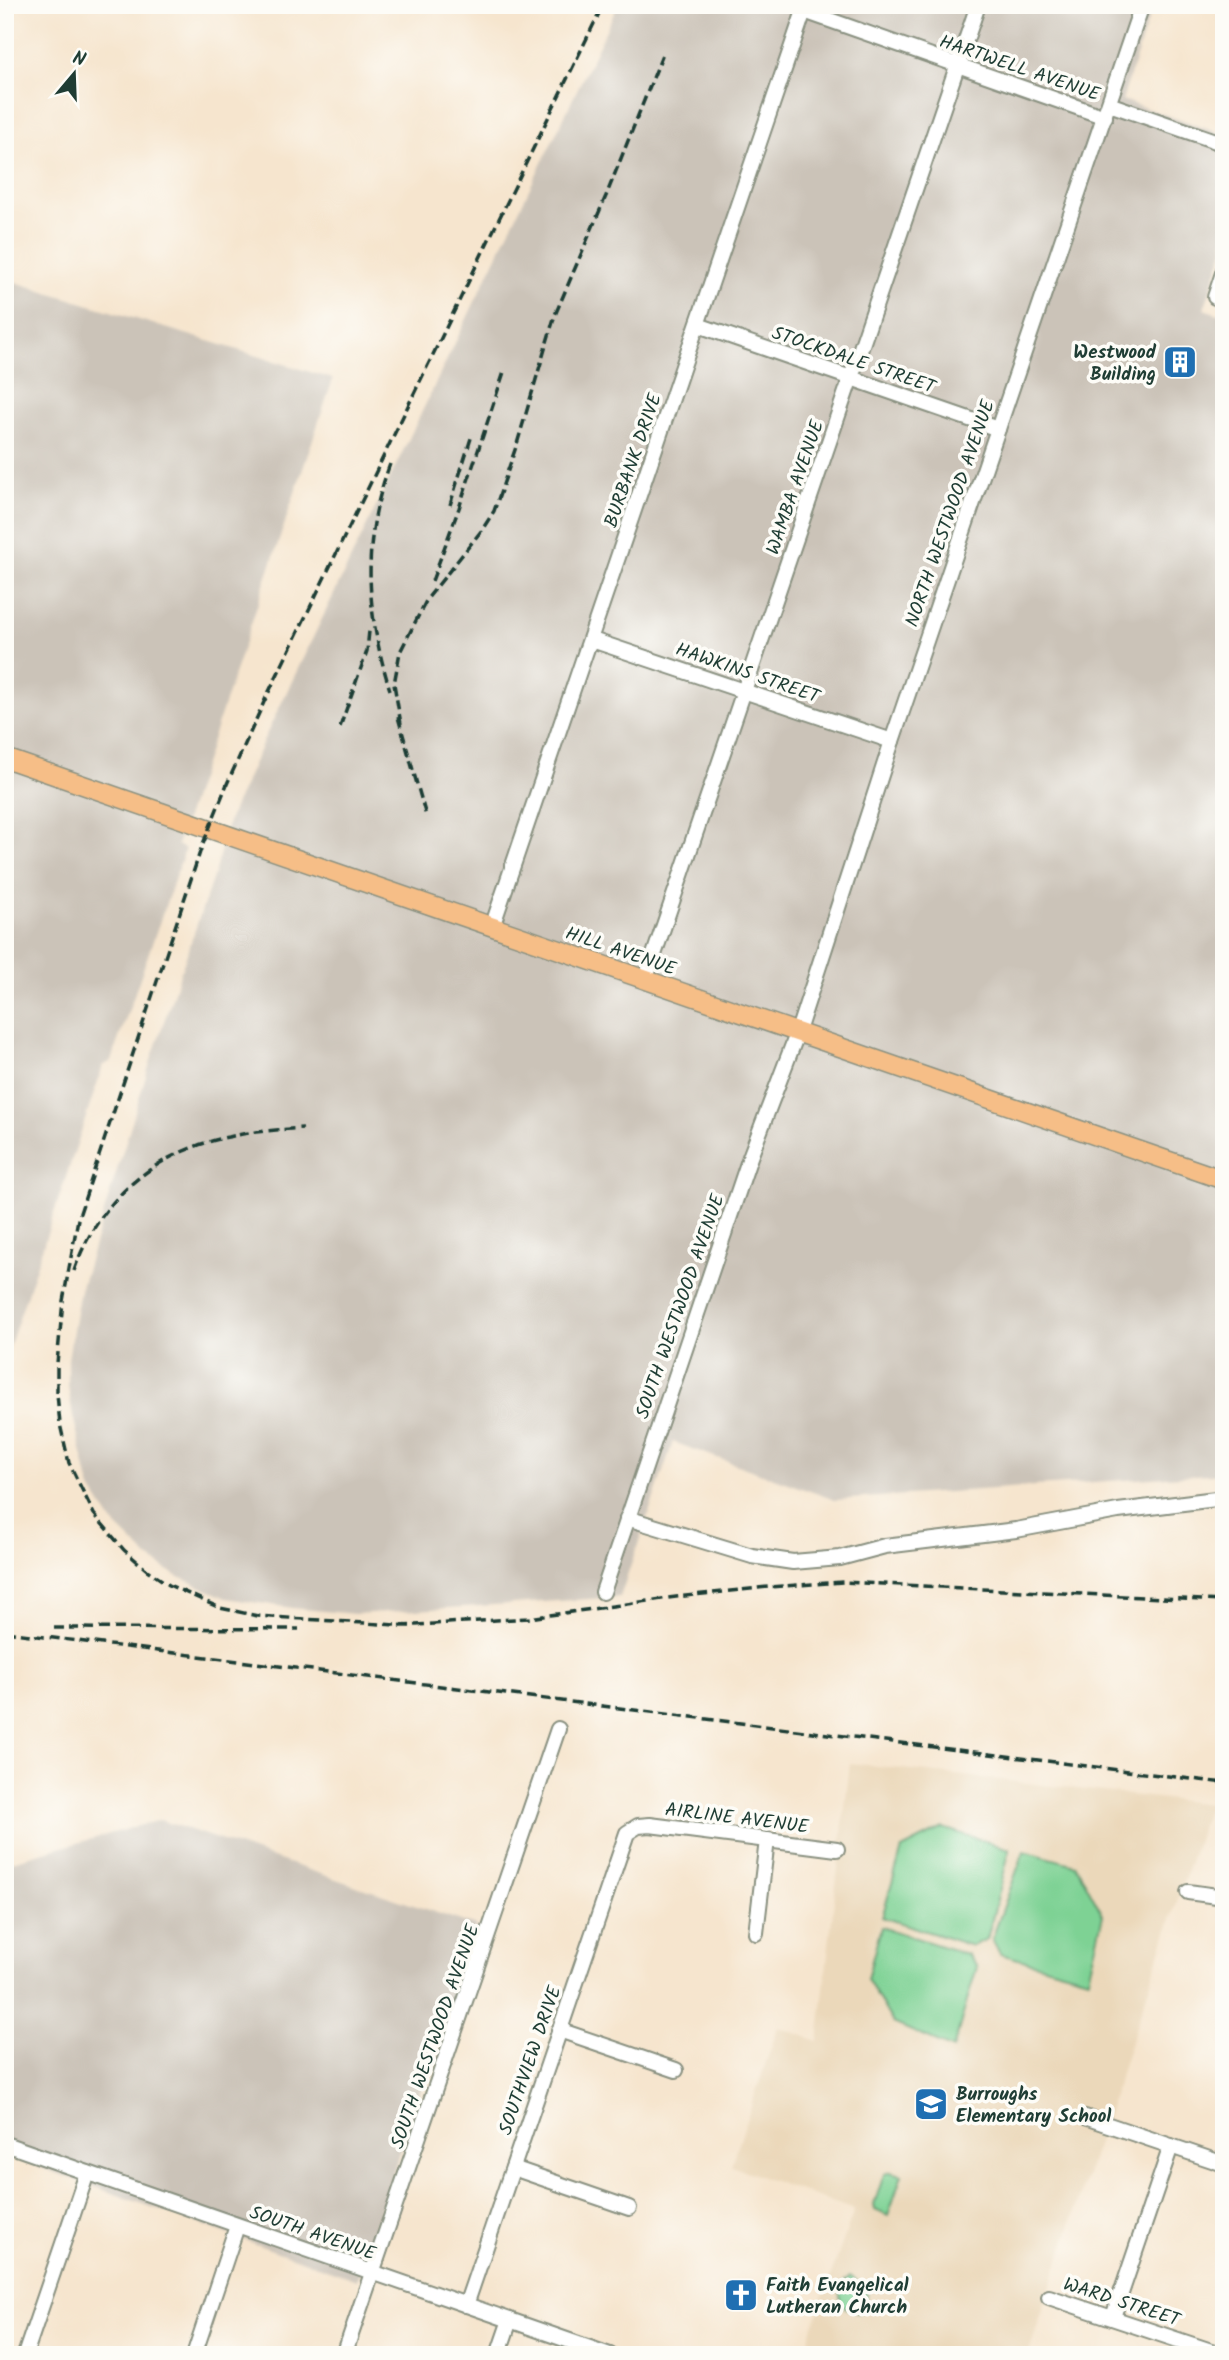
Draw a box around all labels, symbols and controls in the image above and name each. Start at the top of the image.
street label: HARTWELL AVENUE [935,27,1104,111]
north arrow [38,38,108,108]
text: N [68,44,89,76]
street label: STOCKDALE STREET [768,319,941,404]
place label: Westwood Building [1073,338,1157,390]
building icon: Westwood Building [1161,343,1199,381]
street label: BURBANK DRIVE [597,389,671,532]
street label: NORTH WESTWOOD AVENUE [898,395,1004,631]
street label: WAMBA AVENUE [759,415,833,559]
street label: HAWKINS STREET [671,635,825,713]
street label: HILL AVENUE [561,919,680,985]
street label: SOUTH WESTWOOD AVENUE [628,1189,734,1423]
street label: AIRLINE AVENUE [663,1795,811,1843]
street label: SOUTH WESTWOOD AVENUE [383,1919,489,2153]
street label: SOUTHVIEW DRIVE [491,1981,571,2139]
place label: Burroughs Elementary School [956,2080,1112,2132]
school or university icon: Burroughs Elementary School [912,2085,950,2123]
street label: SOUTH AVENUE [245,2198,380,2270]
street label: WARD STREET [1059,2270,1185,2336]
place label: Faith Evangelical Lutheran Church [766,2271,910,2323]
church icon: Faith Evangelical Lutheran Church [722,2276,760,2314]

